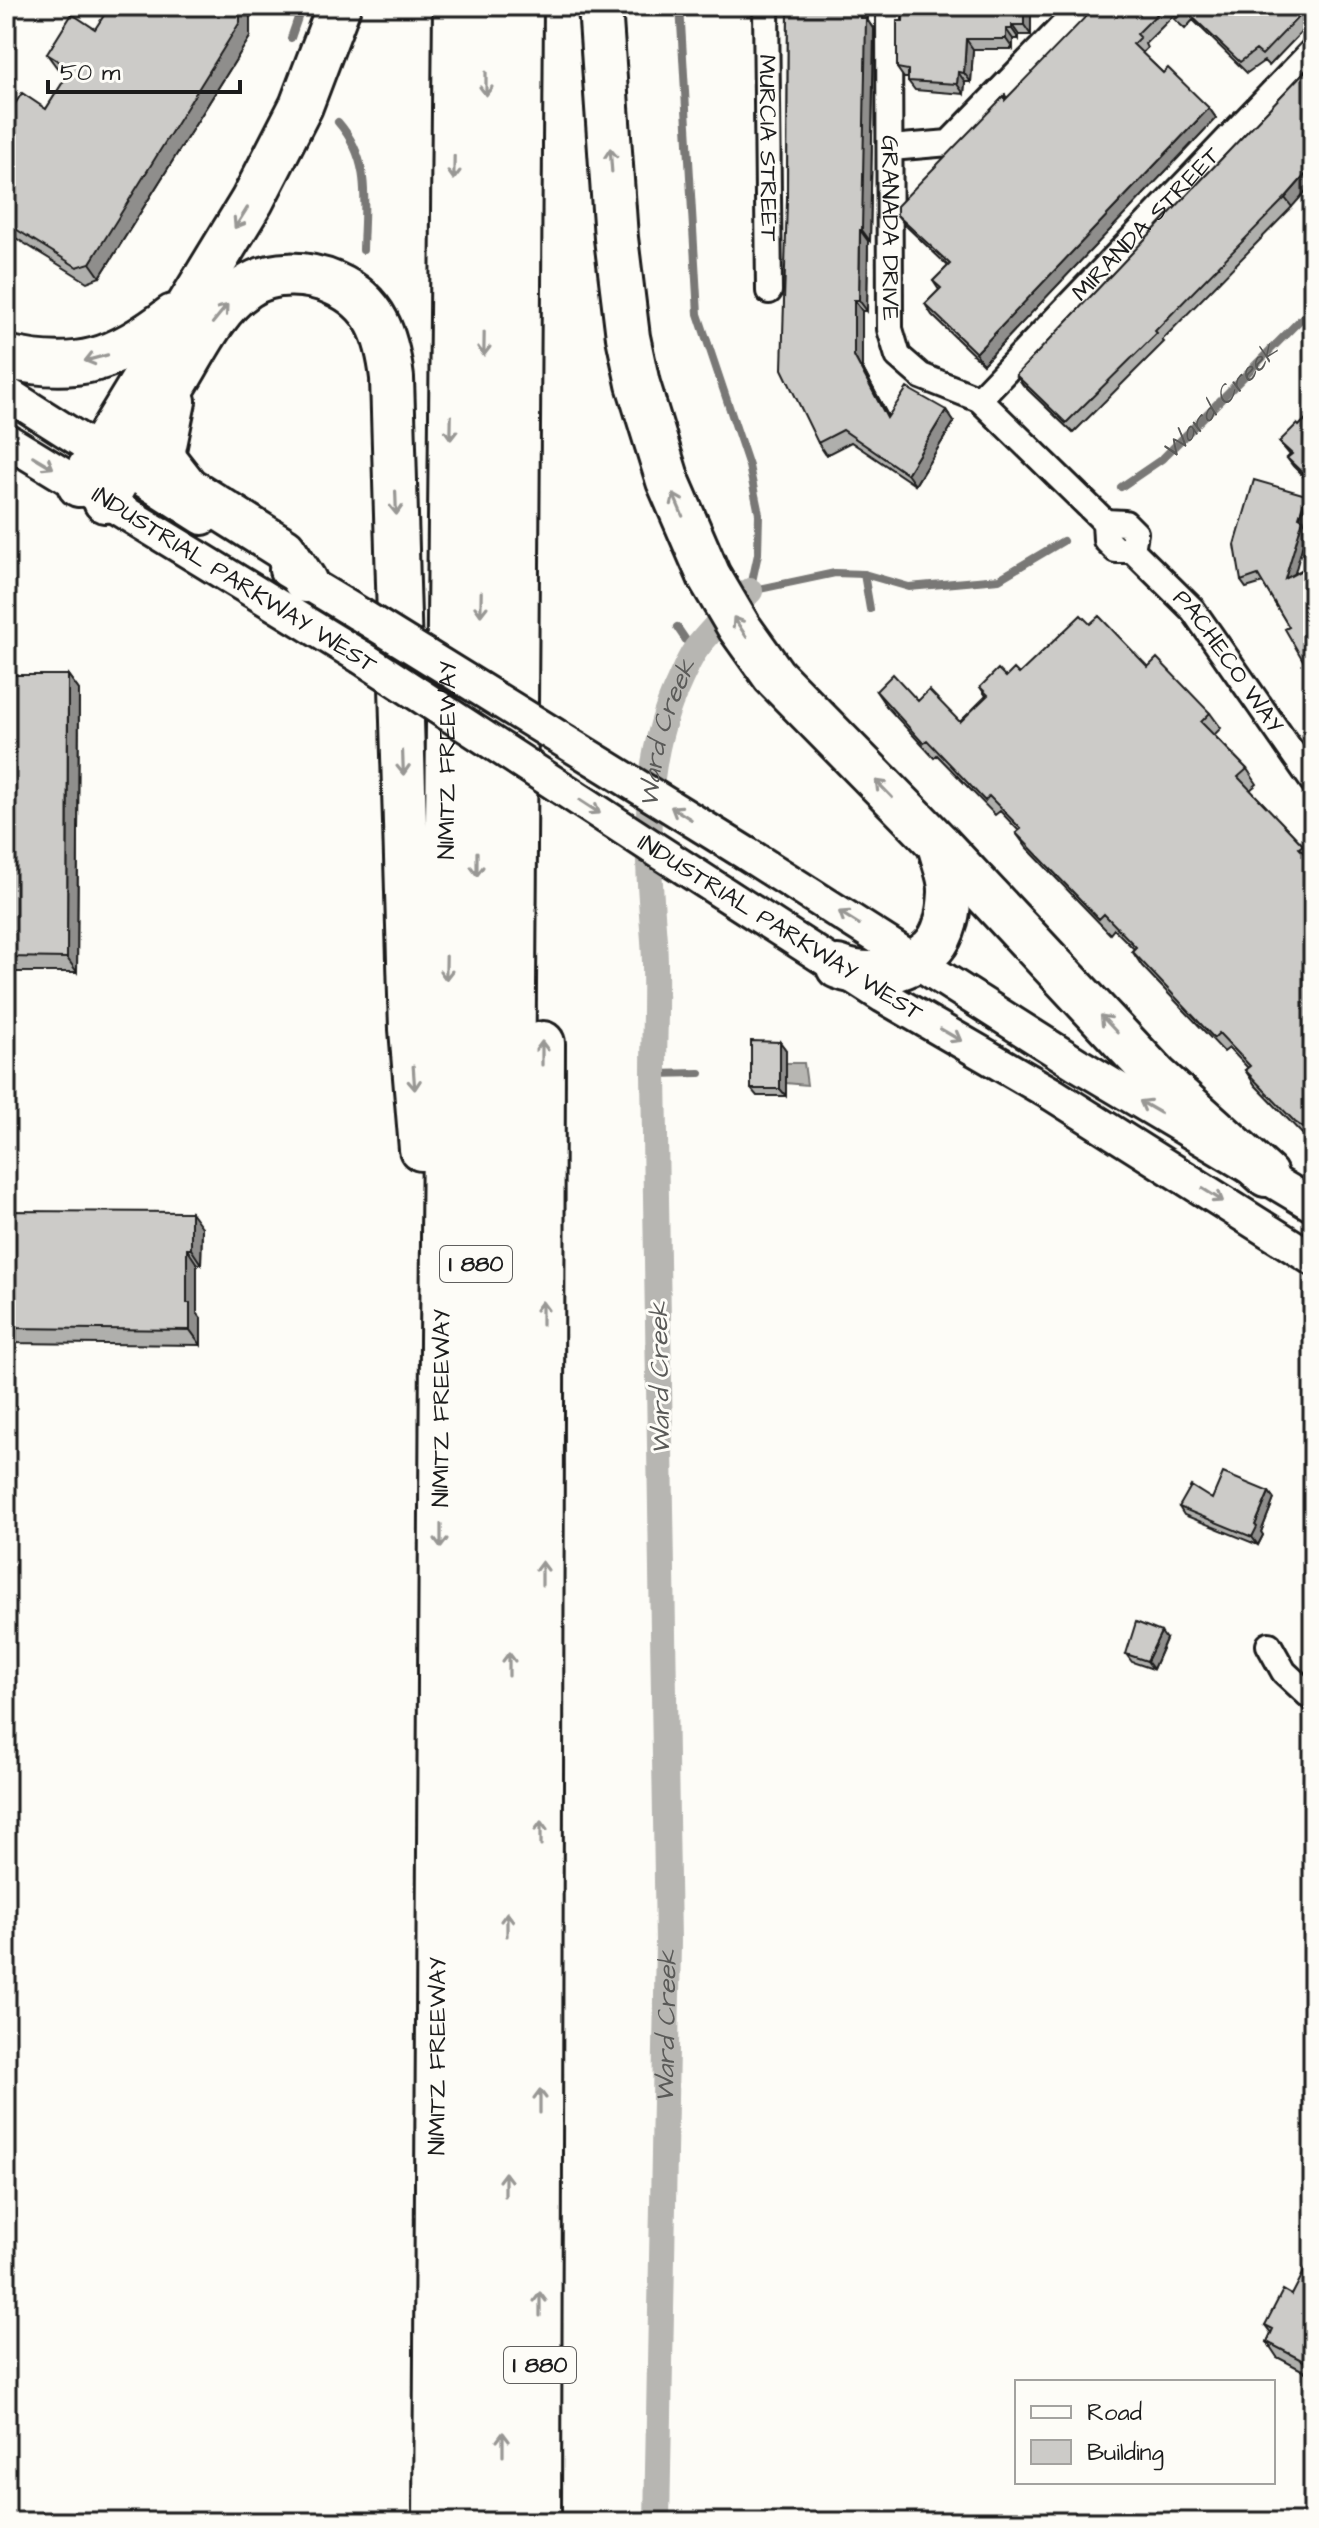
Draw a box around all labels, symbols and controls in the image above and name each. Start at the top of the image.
scale bar [48,44,240,94]
street label: MURCIA STREET [750,54,785,242]
text: 50 m [60,56,121,90]
one-way arrow [478,70,494,97]
street label: GRANADA DRIVE [872,135,907,321]
street label: MIRANDA STREET [1064,139,1229,309]
one-way arrow [603,147,618,174]
one-way arrow [446,154,461,181]
one-way arrow [233,206,249,229]
one-way arrow [212,304,229,325]
one-way arrow [476,330,492,357]
water label: Ward Creek [1153,333,1287,467]
one-way arrow [84,351,110,366]
one-way arrow [443,414,459,441]
one-way arrow [31,455,54,471]
street label: INDUSTRIAL PARKWAY WEST [85,478,383,682]
one-way arrow [389,489,404,516]
one-way arrow [669,493,684,518]
street label: PACHECO WAY [1165,582,1291,741]
one-way arrow [473,590,488,617]
one-way arrow [732,616,748,639]
water label: Ward Creek [631,652,706,808]
street label: NIMITZ FREEWAY [430,660,466,859]
one-way arrow [396,749,411,776]
one-way arrow [875,780,894,799]
one-way arrow [579,799,601,815]
one-way arrow [670,805,693,821]
street label: INDUSTRIAL PARKWAY WEST [631,826,929,1030]
one-way arrow [469,850,485,877]
one-way arrow [838,910,860,927]
one-way arrow [438,954,454,981]
one-way arrow [1100,1014,1119,1034]
one-way arrow [939,1027,962,1043]
one-way arrow [535,1040,550,1067]
one-way arrow [407,1065,422,1091]
one-way arrow [1139,1099,1162,1115]
one-way arrow [1201,1188,1224,1204]
road number: I 880 [440,1246,512,1282]
one-way arrow [534,1300,550,1327]
water label: Ward Creek [641,1300,679,1455]
street label: NIMITZ FREEWAY [424,1308,459,1507]
one-way arrow [433,1522,449,1549]
one-way arrow [534,1560,550,1587]
one-way arrow [501,1651,517,1678]
one-way arrow [533,1820,549,1847]
one-way arrow [499,1911,515,1938]
water label: Ward Creek [647,1948,686,2103]
street label: NIMITZ FREEWAY [420,1956,455,2155]
one-way arrow [533,2088,548,2115]
one-way arrow [497,2171,513,2198]
one-way arrow [532,2291,548,2318]
road number: I 880 [504,2347,576,2383]
legend [1015,2380,1275,2484]
text: Road [1087,2396,1142,2430]
one-way arrow [496,2431,511,2458]
text: Building [1087,2436,1164,2471]

